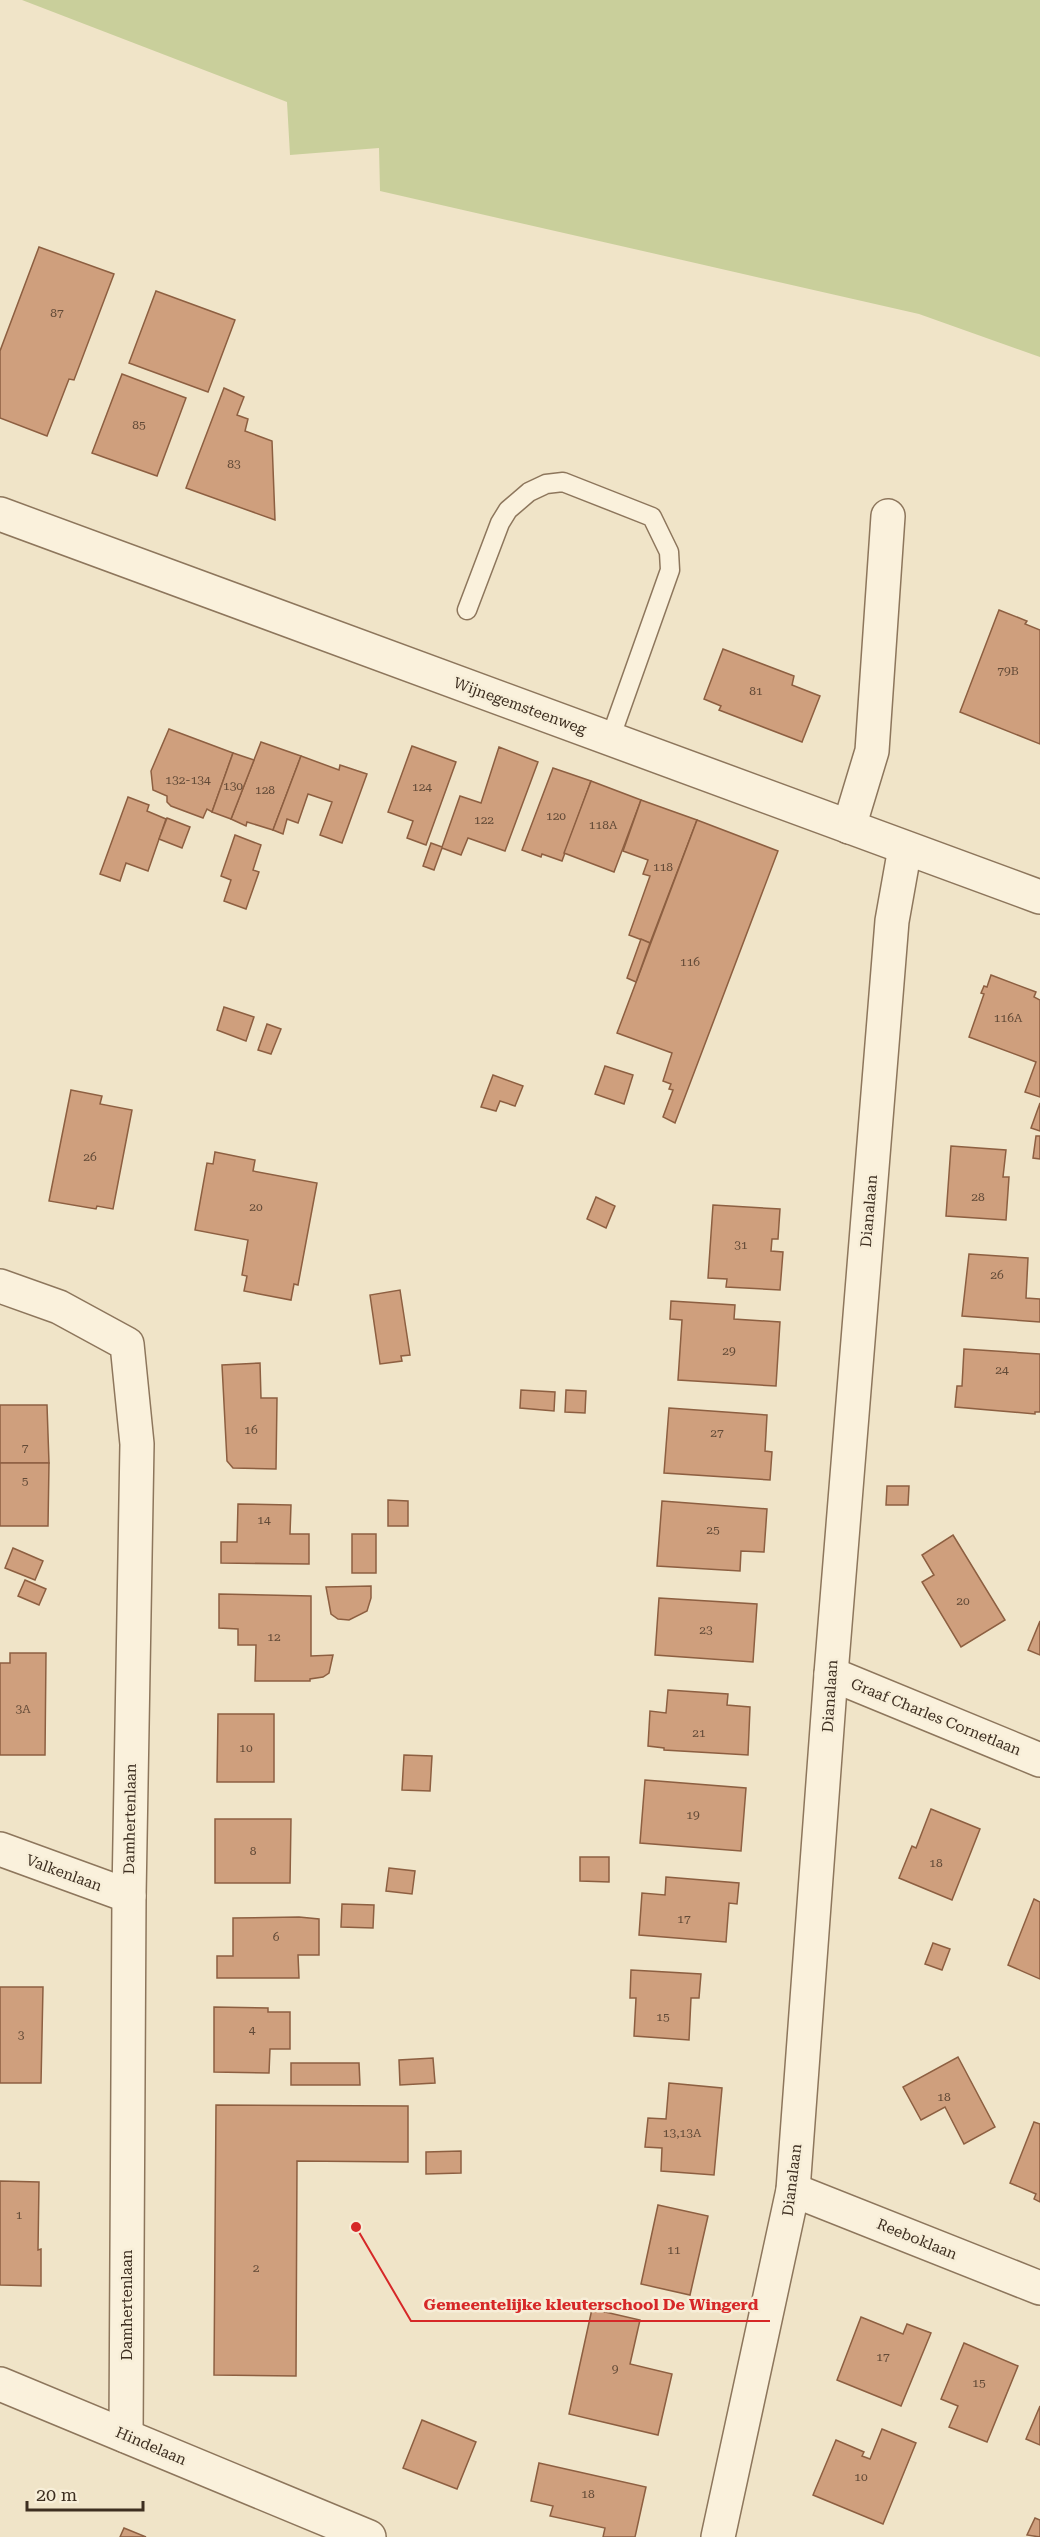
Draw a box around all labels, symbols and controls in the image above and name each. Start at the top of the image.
house number: 87 [50,306,64,320]
house number: 85 [132,418,146,432]
house number: 83 [227,457,241,471]
house number: 79B [997,664,1019,678]
street label: Wijnegemsteenweg [451,674,589,739]
house number: 81 [749,684,763,698]
house number: 132-134 [165,773,211,787]
house number: 130 [223,779,243,793]
house number: 124 [412,780,432,794]
house number: 128 [255,783,275,797]
house number: 120 [546,809,566,823]
house number: 122 [474,813,494,827]
house number: 118A [589,818,618,832]
house number: 118 [653,860,673,874]
house number: 116 [680,955,700,969]
house number: 116A [994,1011,1023,1025]
house number: 26 [83,1150,97,1164]
street label: Dianalaan [857,1174,881,1248]
house number: 28 [971,1190,985,1204]
house number: 20 [249,1200,263,1214]
house number: 31 [734,1238,748,1252]
house number: 26 [990,1268,1004,1282]
house number: 29 [722,1344,736,1358]
house number: 24 [995,1363,1009,1377]
house number: 16 [244,1423,258,1437]
house number: 27 [710,1426,724,1440]
house number: 7 [22,1441,29,1455]
house number: 5 [22,1474,29,1488]
house number: 14 [257,1513,271,1527]
house number: 25 [706,1523,720,1537]
house number: 20 [956,1594,970,1608]
house number: 23 [699,1623,713,1637]
house number: 12 [267,1630,281,1644]
street label: Dianalaan [818,1659,842,1733]
street label: Graaf Charles Cornetlaan [848,1675,1024,1760]
house number: 3A [15,1702,31,1716]
house number: 21 [692,1726,706,1740]
house number: 10 [239,1741,253,1755]
street label: Damhertenlaan [120,1763,140,1875]
house number: 19 [686,1808,700,1822]
house number: 8 [250,1844,257,1858]
street label: Valkenlaan [24,1851,105,1895]
house number: 18 [929,1856,943,1870]
house number: 17 [677,1912,691,1926]
house number: 6 [273,1930,280,1944]
house number: 15 [656,2010,670,2024]
house number: 4 [249,2023,256,2037]
house number: 3 [18,2028,25,2042]
house number: 18 [937,2090,951,2104]
house number: 13,13A [663,2126,702,2140]
street label: Dianalaan [779,2142,805,2217]
house number: 1 [16,2208,23,2222]
street label: Reeboklaan [874,2215,960,2263]
house number: 11 [667,2243,681,2257]
street label: Damhertenlaan [118,2249,136,2361]
house number: 2 [253,2261,260,2275]
callout: Gemeentelijke kleuterschool De Wingerd [411,2287,770,2321]
text: Gemeentelijke kleuterschool De Wingerd [424,2295,759,2314]
house number: 17 [876,2350,890,2364]
house number: 9 [612,2362,619,2376]
house number: 15 [972,2376,986,2390]
street label: Hindelaan [113,2423,189,2469]
house number: 10 [854,2470,868,2484]
scale bar [27,2474,142,2512]
text: 20 m [36,2484,77,2505]
house number: 18 [581,2487,595,2501]

